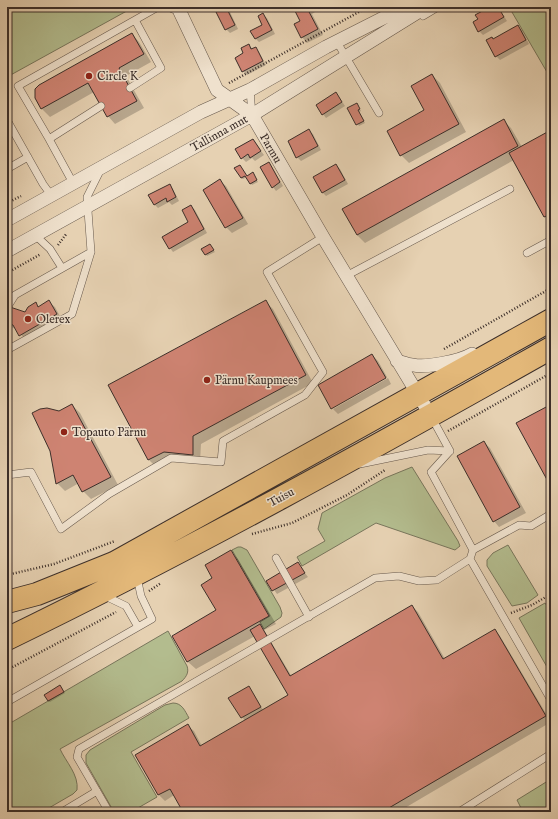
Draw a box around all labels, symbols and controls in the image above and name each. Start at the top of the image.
place label: Circle K [97,69,139,84]
marker: Circle K [84,71,94,81]
street label: Tallinna mnt [188,112,250,155]
street label: Parmu [256,131,285,166]
place label: Olerex [36,312,71,327]
marker: Olerex [23,314,33,324]
place label: Pärnu Kaupmees [215,373,298,389]
marker: Pärnu Kaupmees [202,375,212,385]
place label: Topauto Pärnu [72,425,146,441]
marker: Topauto Pärnu [59,427,69,437]
street label: Tuisu [266,484,297,511]

